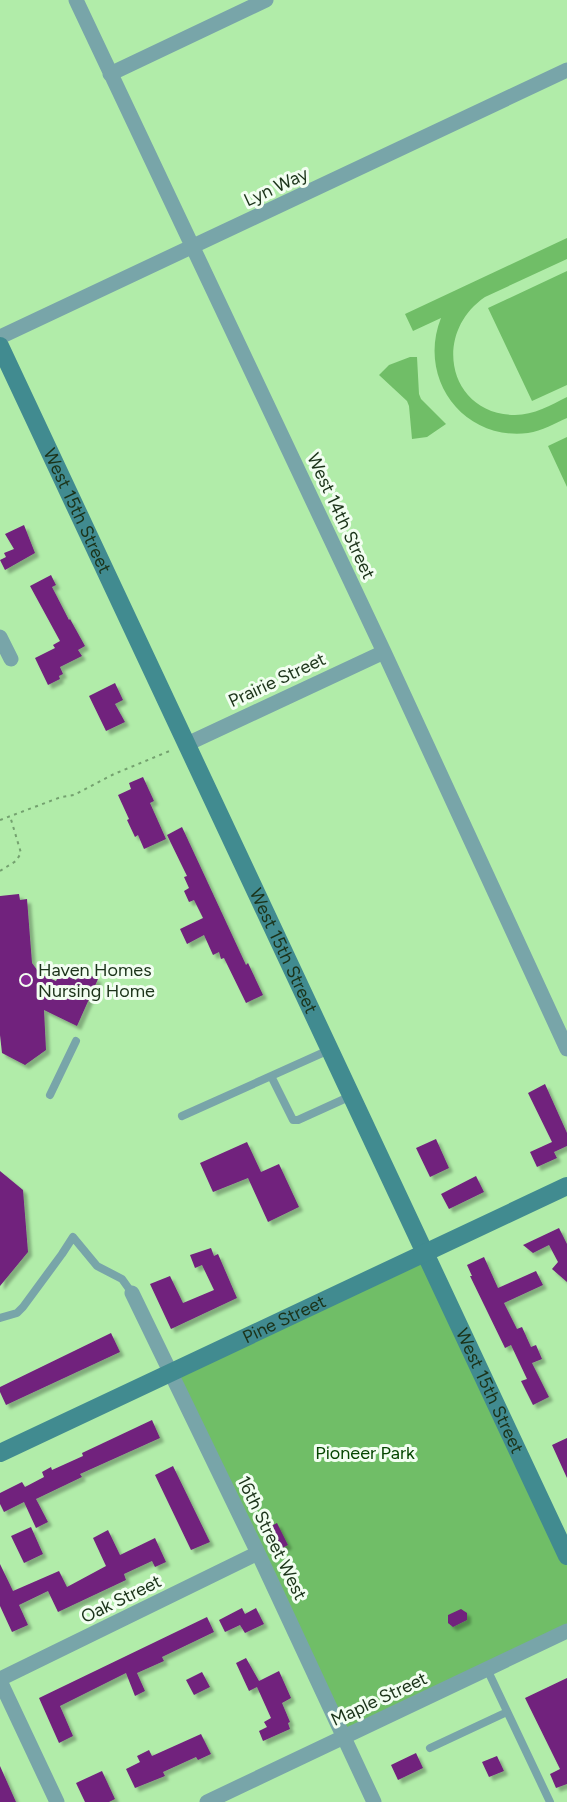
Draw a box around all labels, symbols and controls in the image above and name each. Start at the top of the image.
street label: Lyn Way [240,162,312,211]
street label: West 15th Street [38,445,116,577]
street label: West 14th Street [302,450,380,583]
street label: Prairie Street [225,648,329,712]
street label: West 15th Street [245,885,322,1017]
place label: Haven Homes Nursing Home [38,959,155,1002]
marker: Haven Homes Nursing Home [19,973,33,987]
street label: Pine Street [239,1290,329,1348]
street label: West 15th Street [451,1325,528,1457]
park label: Pioneer Park [315,1442,415,1464]
street label: 16th Street West [232,1472,312,1604]
street label: Oak Street [77,1570,165,1628]
street label: Maple Street [327,1667,431,1731]

